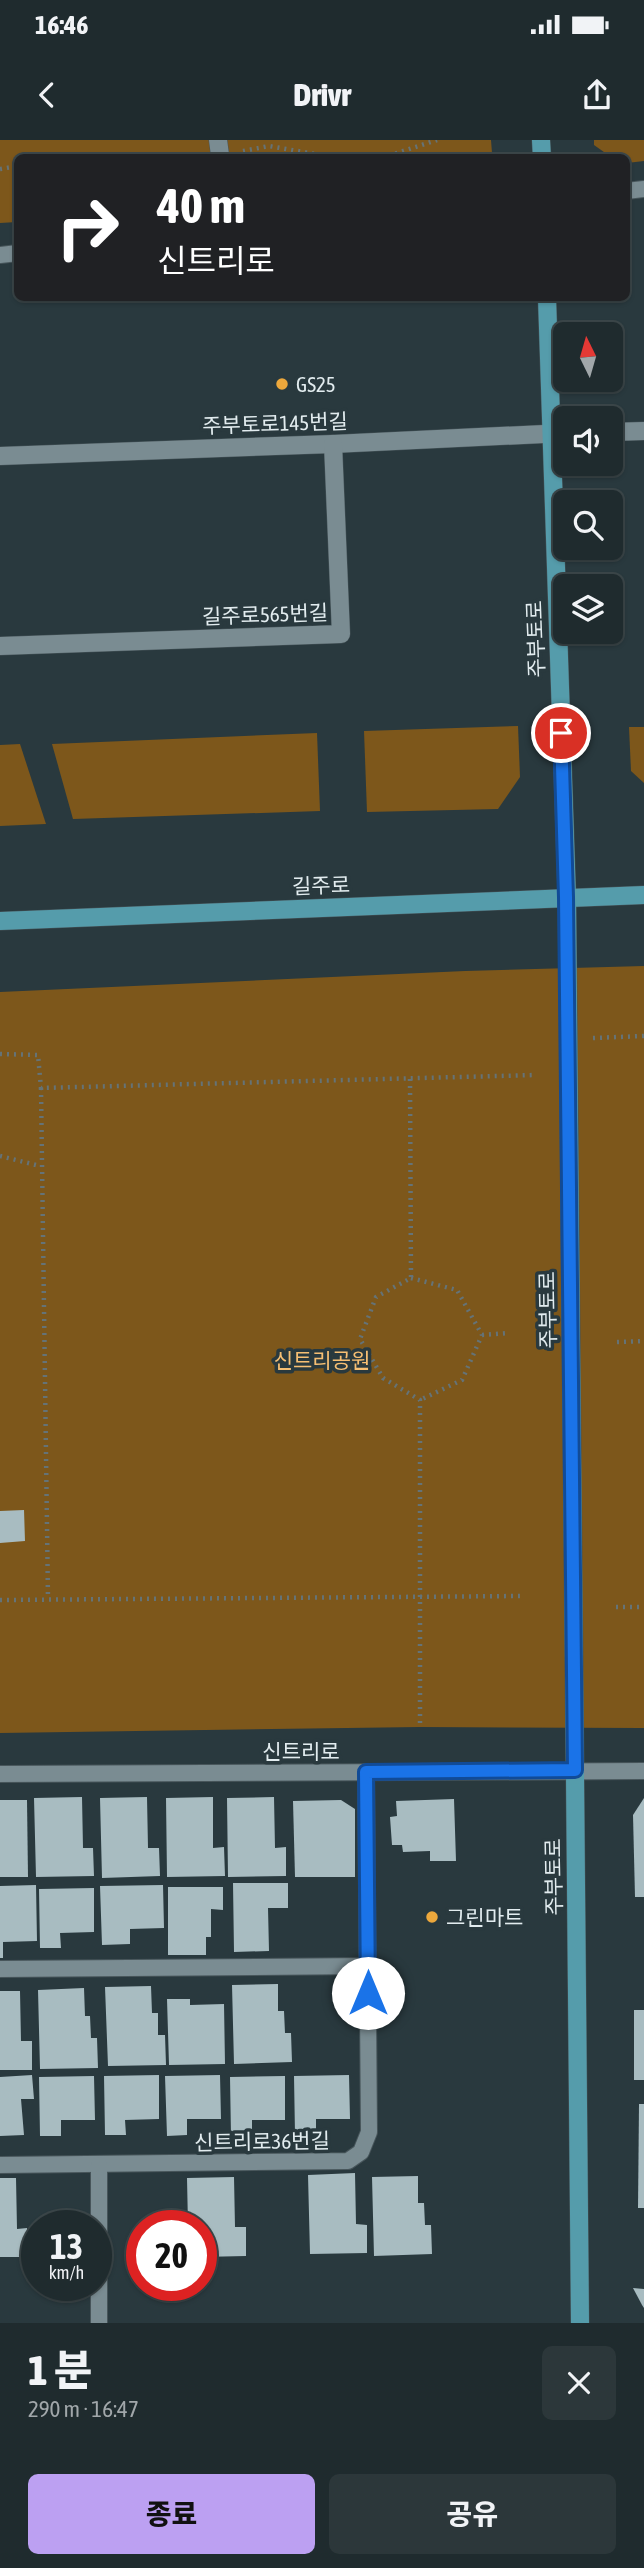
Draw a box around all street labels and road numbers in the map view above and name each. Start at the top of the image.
street label: 주부토로145번길 [202,408,348,438]
street label: 길주로565번길 [202,600,328,628]
street label: 주부토로 [522,600,548,678]
street label: 길주로 [292,872,350,898]
street label: 주부토로 [534,1271,560,1349]
street label: 신트리로 [262,1739,340,1763]
street label: 주부토로 [540,1838,566,1916]
street label: 신트리로36번길 [194,2128,330,2154]

